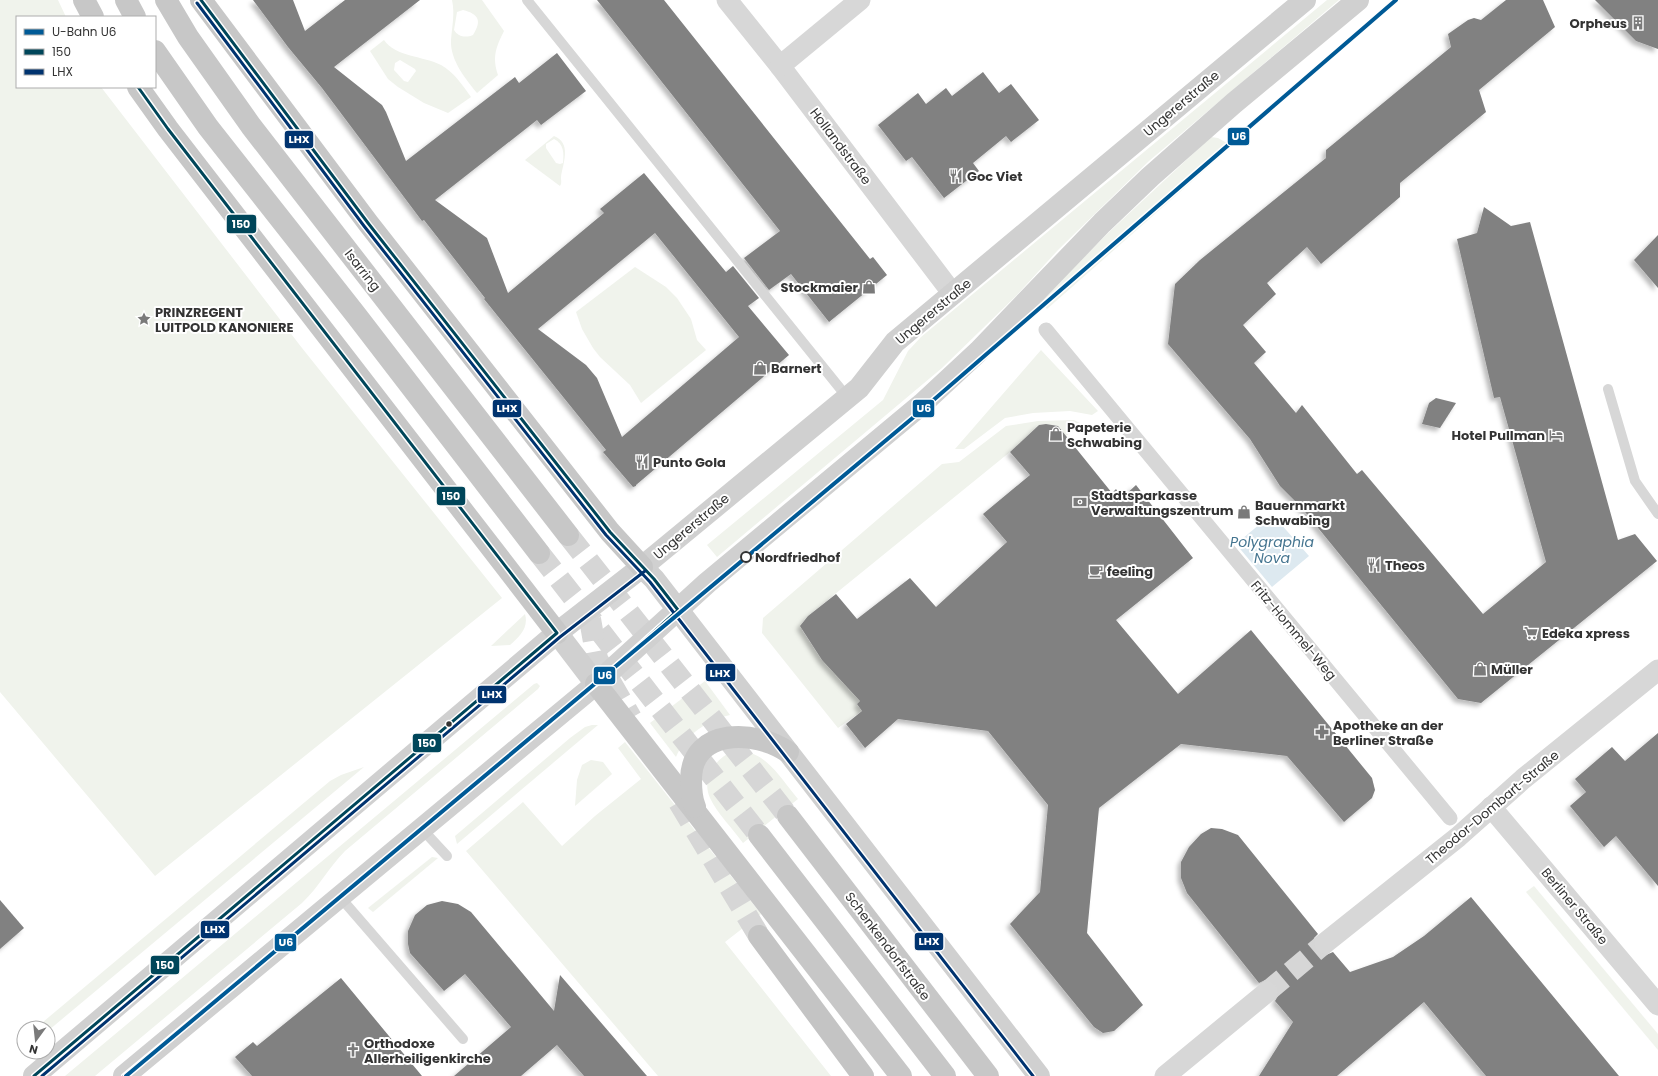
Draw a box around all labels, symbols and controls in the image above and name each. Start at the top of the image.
place label: Orpheus [1570,14,1627,33]
building icon: Orpheus [1630,15,1646,31]
legend [16,16,156,88]
text: U-Bahn U6 [52,23,116,40]
text: 150 [52,43,71,60]
text: LHX [52,63,73,80]
street label: Ungererstraße [1139,66,1223,141]
street label: Hollandstraße [805,104,876,189]
line badge: U6 [1227,127,1250,146]
text: U6 [1232,128,1246,144]
line badge: LHX [284,130,314,149]
text: LHX [288,131,310,147]
place label: Goc Viet [967,167,1022,186]
restaurant icon: Goc Viet [948,168,964,184]
line badge: 150 [226,214,257,234]
text: 150 [232,216,250,232]
street label: Isarring [340,245,385,295]
street label: Ungererstraße [891,274,975,349]
place label: Stockmaier [781,278,858,297]
shop icon: Stockmaier [861,279,877,295]
place label: PRINZREGENT LUITPOLD KANONIERE [155,303,293,337]
place icon: PRINZREGENT LUITPOLD KANONIERE [136,311,152,327]
place label: Barnert [771,359,822,378]
shop icon: Barnert [752,360,768,376]
line badge: LHX [492,399,522,418]
line badge: U6 [912,399,935,418]
text: LHX [496,400,518,416]
text: U6 [917,400,931,416]
place label: Papeterie Schwabing [1067,418,1142,452]
shop icon: Papeterie Schwabing [1048,426,1064,442]
place label: Hotel Pullman [1451,426,1545,445]
hotel icon: Hotel Pullman [1548,427,1564,443]
place label: Punto Gola [653,453,726,472]
restaurant icon: Punto Gola [634,454,650,470]
line badge: 150 [436,486,466,506]
place label: Stadtsparkasse Verwaltungszentrum [1091,486,1234,520]
text: 150 [442,488,460,504]
street label: Ungererstraße [649,489,733,564]
bank icon: Stadtsparkasse Verwaltungszentrum [1072,494,1088,510]
place label: Bauernmarkt Schwabing [1255,496,1345,530]
shop icon: Bauernmarkt Schwabing [1236,504,1252,520]
water label: Polygraphia Nova [1230,532,1314,568]
place label: Nordfriedhof [755,548,840,567]
marker: Nordfriedhof [740,551,752,563]
place label: Theos [1385,556,1425,575]
restaurant icon: Theos [1366,557,1382,573]
place label: feeling [1107,562,1153,581]
cafe icon: feeling [1088,563,1104,579]
street label: Fritz-Hommel-Weg [1246,577,1341,684]
place label: Edeka xpress [1542,624,1630,643]
supermarket icon: Edeka xpress [1523,625,1539,641]
place label: Müller [1491,660,1533,679]
shop icon: Müller [1472,661,1488,677]
line badge: LHX [705,663,736,682]
text: LHX [709,665,731,681]
line badge: U6 [593,666,616,685]
text: U6 [598,667,612,683]
line badge: LHX [477,685,507,704]
text: LHX [481,686,503,702]
place label: Apotheke an der Berliner Straße [1333,716,1444,750]
unlabelled marker [444,719,454,729]
pharmacy icon: Apotheke an der Berliner Straße [1314,724,1330,740]
line badge: 150 [412,733,442,753]
text: 150 [418,735,436,751]
street label: Theodor-Dombart-Straße [1421,746,1563,869]
street label: Berliner Straße [1537,864,1612,949]
street label: Schenkendorfstraße [840,888,935,1005]
line badge: LHX [200,920,230,939]
text: LHX [204,921,226,937]
line badge: LHX [914,932,944,951]
line badge: U6 [274,933,297,952]
text: LHX [918,933,940,949]
text: U6 [279,934,293,950]
line badge: 150 [150,955,180,975]
text: 150 [156,957,174,973]
north arrow [16,1020,56,1060]
place label: Orthodoxe Allerheiligenkirche [364,1034,491,1068]
text: N [27,1041,39,1058]
church icon: Orthodoxe Allerheiligenkirche [345,1042,361,1058]

